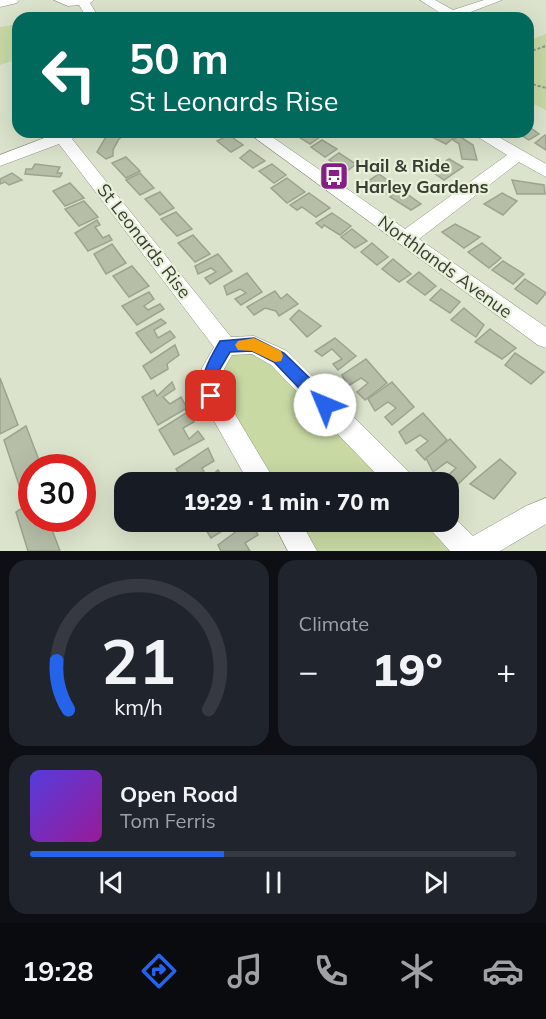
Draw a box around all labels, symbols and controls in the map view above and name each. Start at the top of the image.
text: 50 m [129,32,229,85]
icon: left [30,36,108,114]
text: St Leonards Rise [129,84,338,118]
place label: Hail & Ride Harley Gardens [355,154,489,198]
bus stop icon: Hail & Ride Harley Gardens [318,160,350,192]
street label: St Leonards Rise [92,179,196,303]
street label: Northlands Avenue [374,210,517,323]
pin [185,370,236,421]
position arrow [293,373,357,437]
icon: arrive [194,379,227,412]
speed limit sign: 30 [18,454,96,532]
text: 19:29 · 1 min · 70 m [183,488,390,516]
text: Climate [299,611,369,636]
text: 21 [101,621,176,700]
text: 19° [372,641,443,697]
text: − [299,650,318,691]
text: + [496,650,516,691]
text: km/h [114,693,163,720]
text: Open Road [120,780,238,808]
text: Tom Ferris [120,808,216,833]
icon: previous [95,866,128,899]
icon: pause [257,866,290,899]
icon: next [419,866,452,899]
icon: directions [138,950,180,992]
icon: music [224,950,266,992]
icon: phone [310,950,352,992]
icon: climate [396,950,438,992]
icon: car [482,950,524,992]
text: 19:28 [22,954,94,988]

